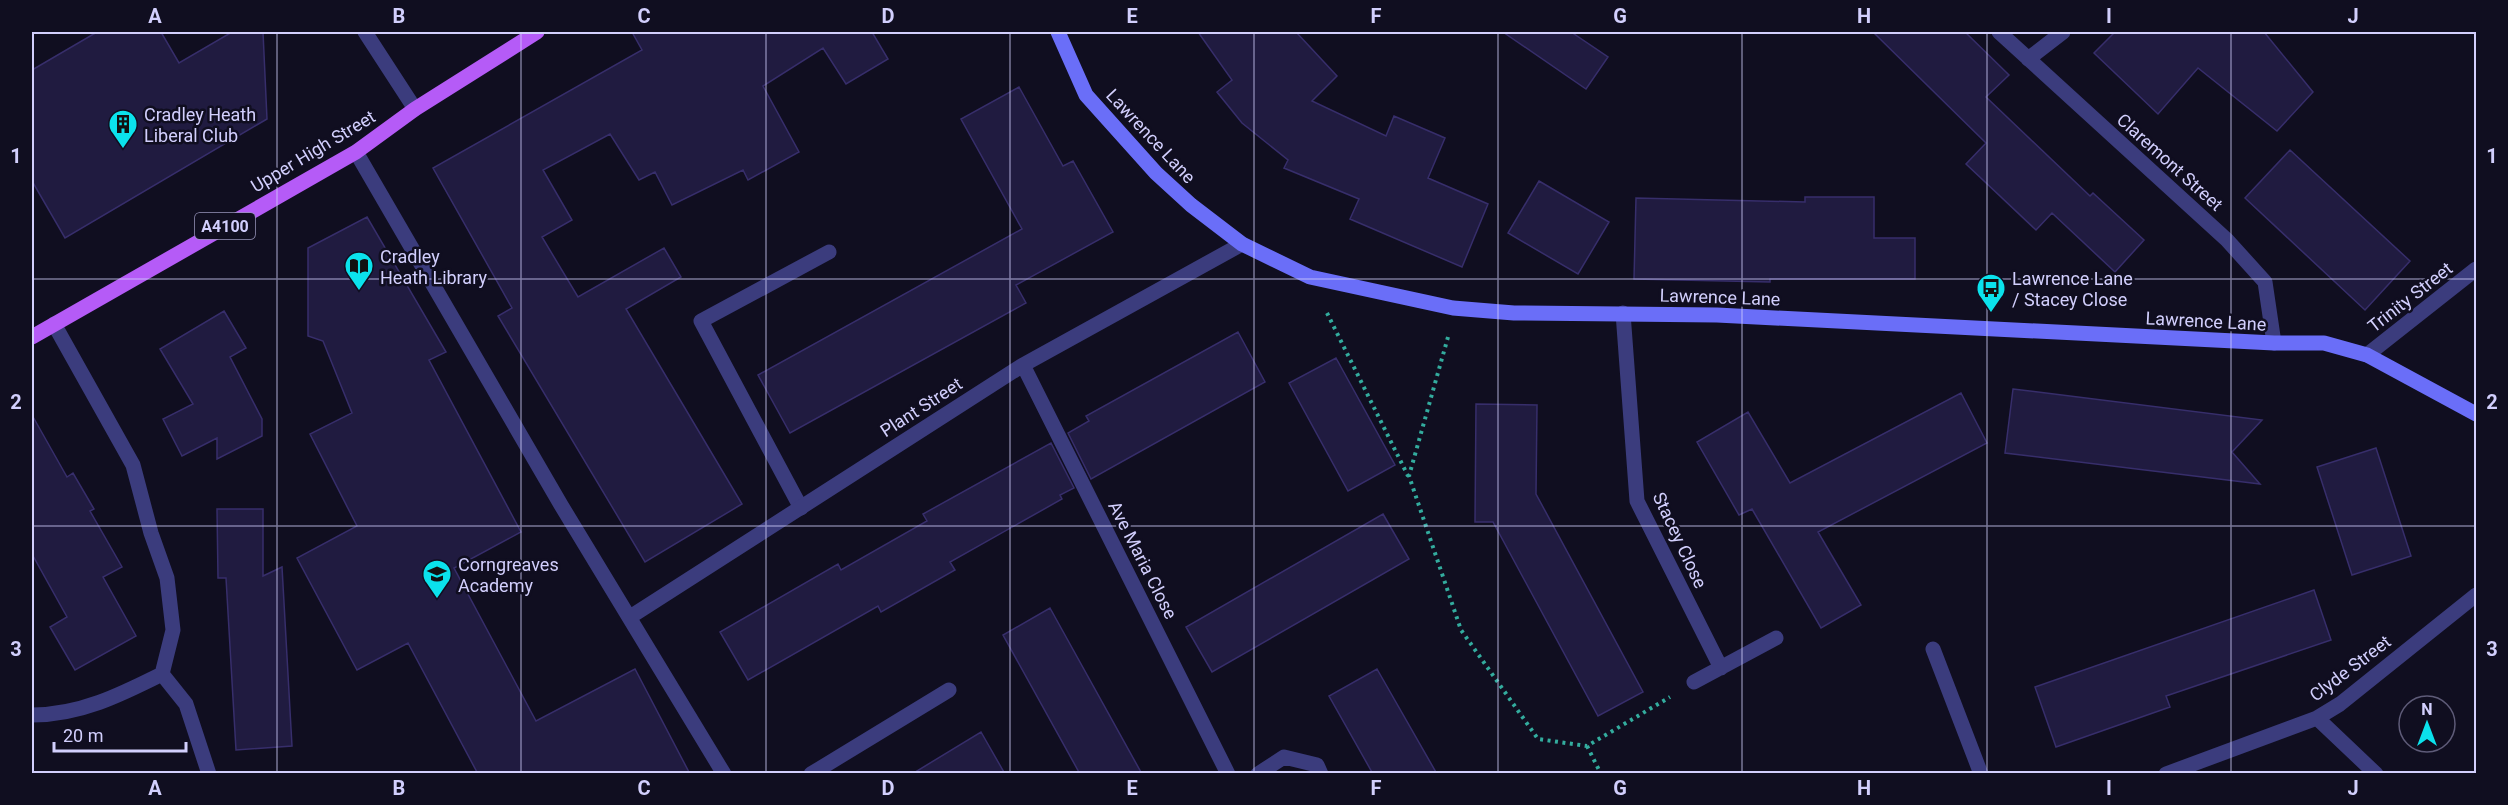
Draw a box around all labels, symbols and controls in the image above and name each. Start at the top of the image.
text: A [148,4,162,28]
text: B [393,4,405,28]
text: C [637,4,651,28]
text: D [882,4,895,28]
text: E [1126,4,1138,28]
text: F [1371,4,1382,28]
text: G [1613,4,1627,28]
text: H [1857,4,1871,28]
text: I [2106,4,2112,28]
text: J [2347,4,2359,28]
street label: Lawrence Lane [1102,85,1200,187]
place label: Cradley Heath Liberal Club [144,104,256,146]
street label: Upper High Street [247,106,379,196]
building icon: Cradley Heath Liberal Club [107,108,139,150]
street label: Claremont Street [2113,109,2227,215]
text: 1 [10,144,22,168]
text: 1 [2486,144,2498,168]
road number: A4100 [195,213,255,239]
place label: Cradley Heath Library [380,246,487,288]
library icon: Cradley Heath Library [343,250,375,292]
street label: Trinity Street [2364,257,2456,336]
place label: Lawrence Lane / Stacey Close [2012,268,2133,310]
bus stop icon: Lawrence Lane / Stacey Close [1975,272,2007,314]
street label: Lawrence Lane [1659,284,1781,310]
street label: Lawrence Lane [2145,307,2267,335]
street label: Plant Street [876,373,966,441]
text: 2 [10,390,22,414]
text: 2 [2486,390,2498,414]
street label: Stacey Close [1649,489,1711,591]
street label: Ave Maria Close [1104,498,1182,622]
place label: Corngreaves Academy [458,554,559,596]
school or university icon: Corngreaves Academy [421,558,453,600]
street label: Clyde Street [2305,631,2395,705]
text: 3 [10,637,22,661]
text: 3 [2486,637,2498,661]
north arrow [2397,694,2457,754]
text: N [2421,700,2433,719]
scale bar [54,715,186,753]
text: 20 m [63,725,103,746]
text: A [148,776,162,800]
text: B [393,776,405,800]
text: C [637,776,651,800]
text: D [882,776,895,800]
text: E [1126,776,1138,800]
text: F [1371,776,1382,800]
text: G [1613,776,1627,800]
text: H [1857,776,1871,800]
text: I [2106,776,2112,800]
text: J [2347,776,2359,800]

